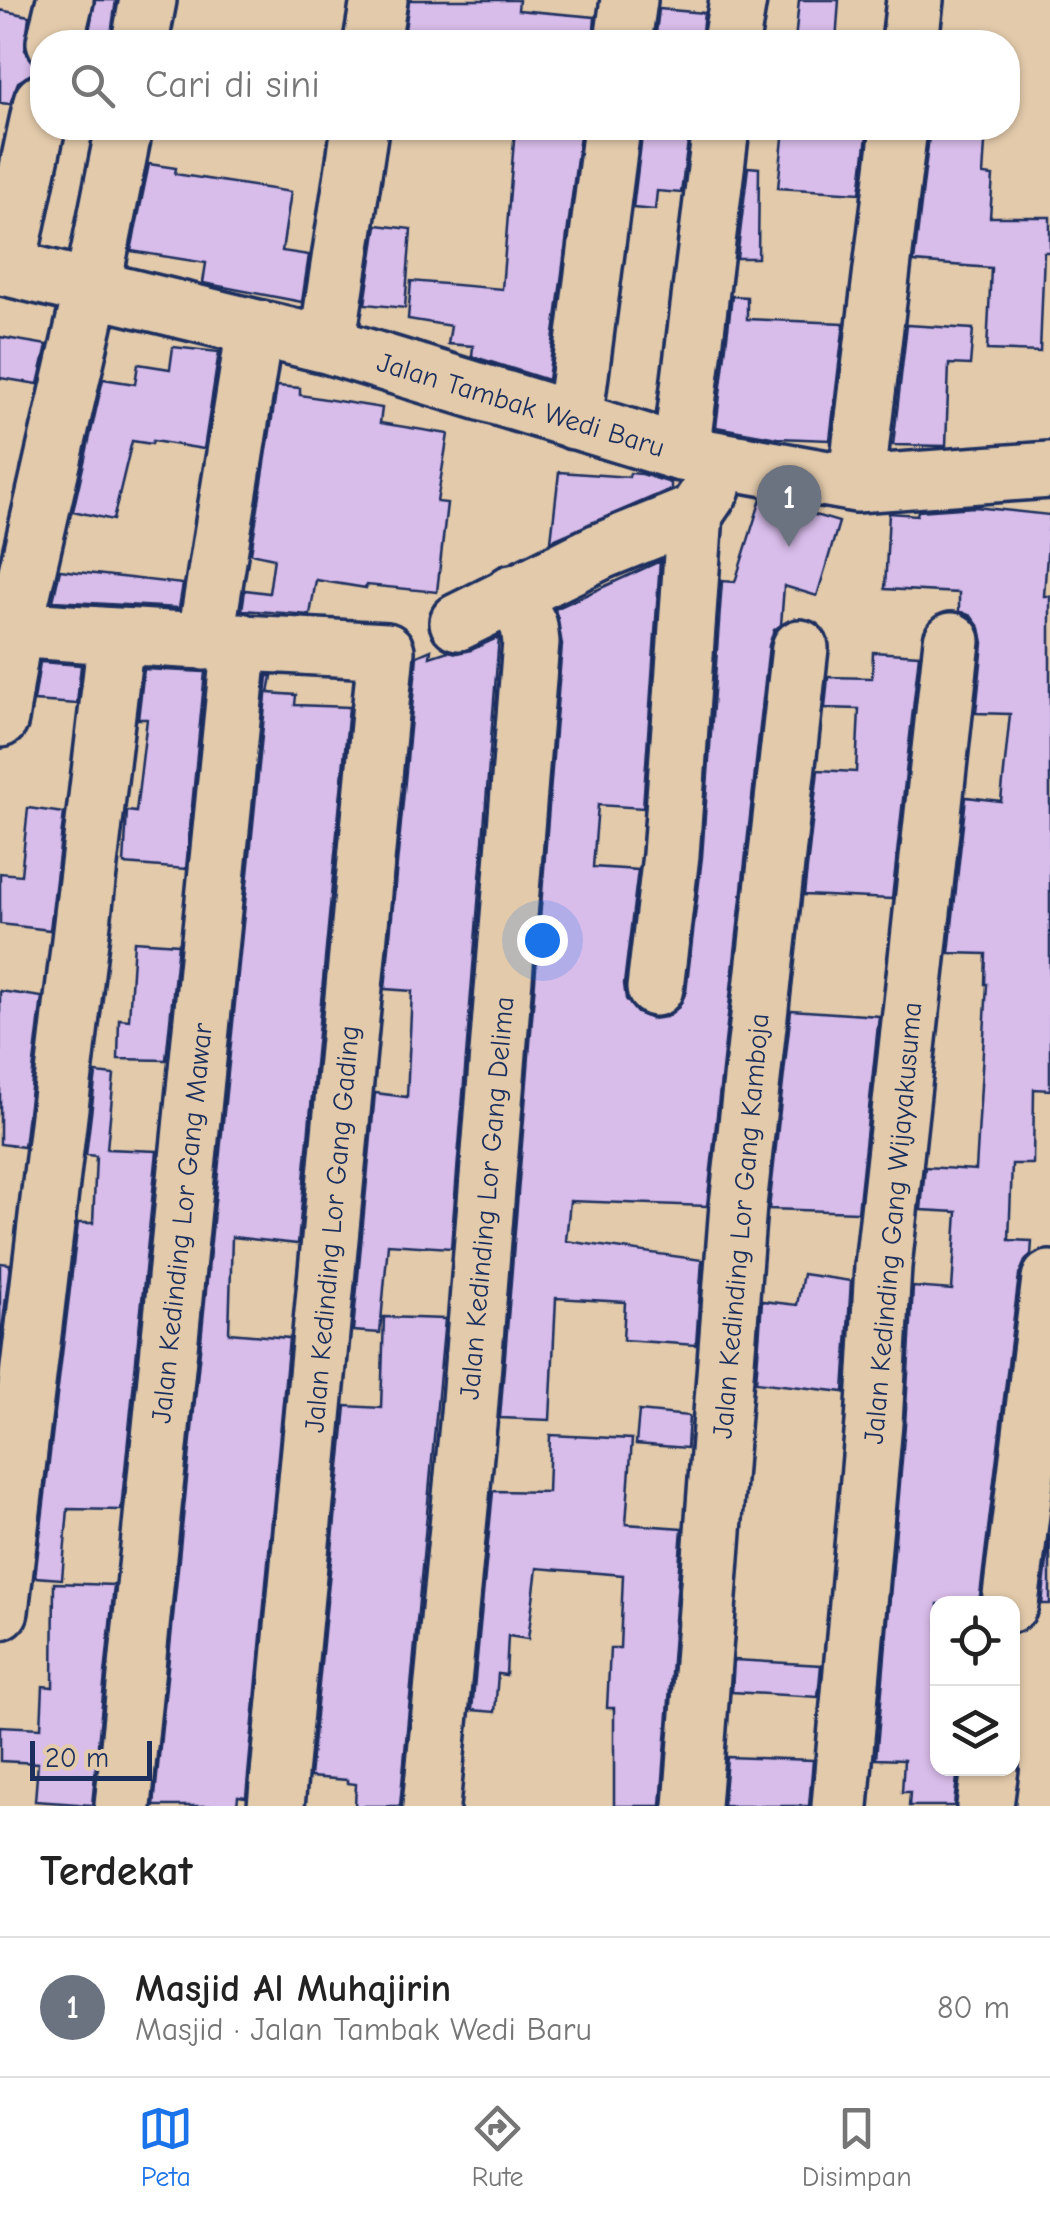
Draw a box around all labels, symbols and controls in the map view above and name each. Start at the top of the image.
search box [30,30,1020,140]
icon: search [65,58,120,113]
text: Cari di sini [145,63,320,107]
street label: Jalan Tambak Wedi Baru [373,346,668,464]
pin: 1 [756,464,822,547]
your location [517,915,568,966]
street label: Jalan Kedinding Lor Gang Delima [453,995,521,1401]
street label: Jalan Kedinding Gang Wijayakusuma [858,1001,928,1446]
street label: Jalan Kedinding Lor Gang Kamboja [706,1012,776,1440]
street label: Jalan Kedinding Lor Gang Mawar [145,1021,219,1425]
street label: Jalan Kedinding Lor Gang Gading [298,1024,366,1434]
map controls [930,1596,1020,1776]
button: locate [930,1596,1020,1686]
button: layers [930,1686,1020,1776]
scale bar [30,1736,152,1780]
text: 20 m [45,1742,109,1774]
text: Terdekat [40,1847,192,1896]
text: Masjid Al Muhajirin [135,1967,451,2011]
text: 1 [66,1989,79,2026]
text: 80 m [937,1989,1010,2026]
text: Masjid · Jalan Tambak Wedi Baru [135,2011,592,2048]
tab: Peta [138,2101,193,2193]
tab: Rute [470,2101,525,2193]
tab: Disimpan [802,2101,912,2193]

